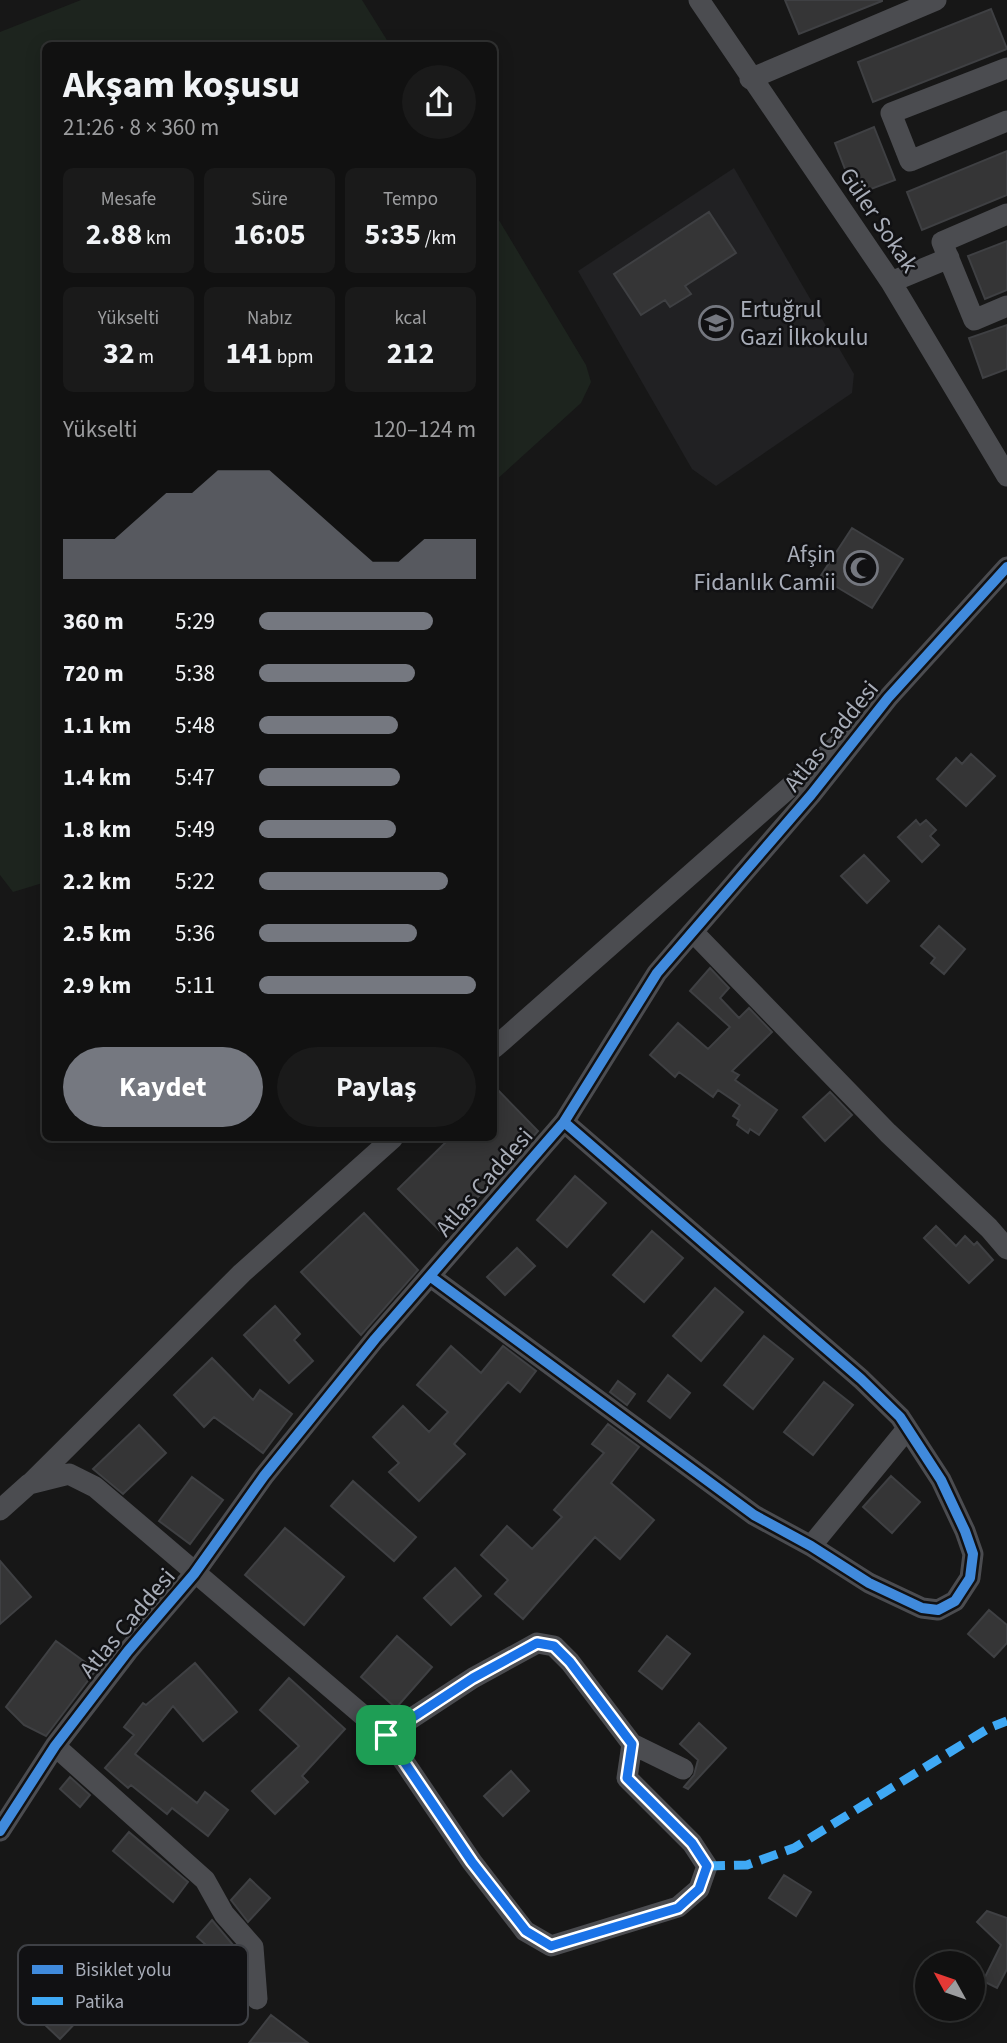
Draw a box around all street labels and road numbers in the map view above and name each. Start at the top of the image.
street label: Güler Sokak [830,161,927,280]
street label: Atlas Caddesi [776,673,887,799]
street label: Atlas Caddesi [427,1120,542,1244]
street label: Atlas Caddesi [71,1561,184,1686]

